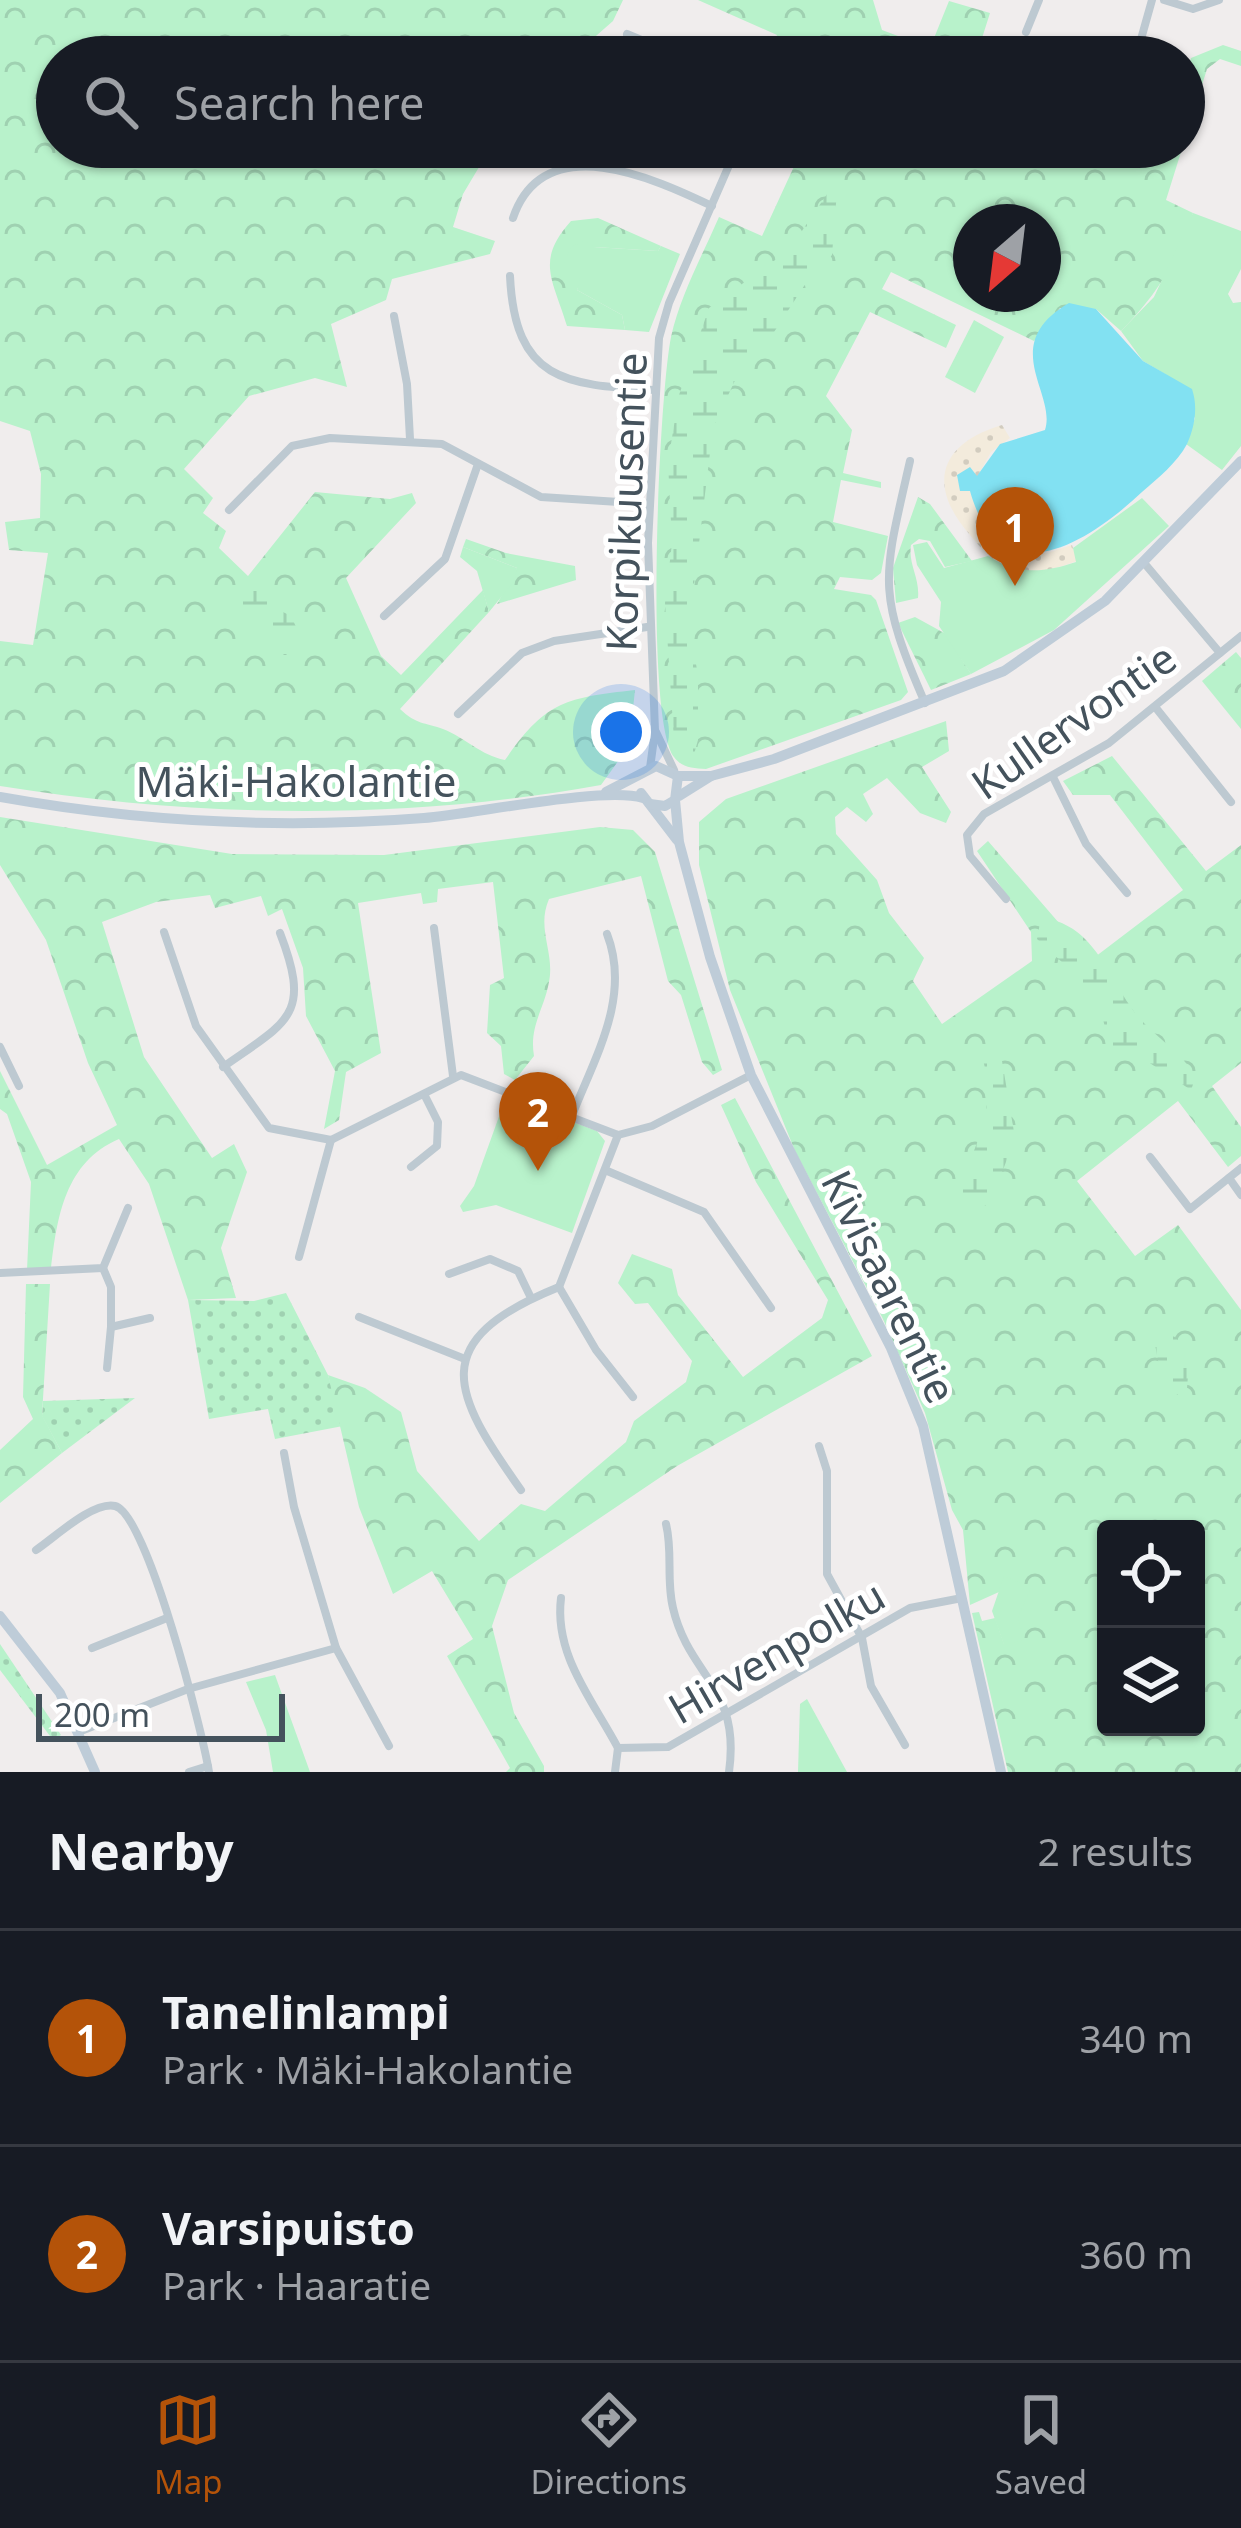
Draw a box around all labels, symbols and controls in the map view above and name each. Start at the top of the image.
search box [36,36,1205,168]
icon: search [78,69,144,135]
text: Search here [174,72,424,133]
north arrow [953,204,1061,312]
street label: Korpikuusentie [591,351,659,653]
pin: 1 [976,487,1054,586]
street label: Kullervontie [960,629,1186,811]
your location [591,702,651,762]
street label: Mäki-Hakolantie [135,752,457,809]
pin: 2 [499,1072,577,1171]
street label: Kivisaarentie [809,1160,971,1412]
map controls [1097,1520,1205,1736]
button: locate [1097,1520,1205,1628]
street label: Hirvenpolku [658,1566,894,1736]
button: layers [1097,1628,1205,1736]
scale bar [36,1688,285,1741]
text: 200 m [54,1692,150,1737]
text: Nearby [48,1815,234,1885]
text: 2 results [1038,1824,1193,1877]
text: Tanelinlampi [162,1981,450,2042]
text: 1 [76,2011,98,2064]
text: 340 m [1079,2011,1193,2064]
text: Park · Mäki-Hakolantie [162,2042,573,2095]
text: Varsipuisto [162,2197,415,2258]
text: 2 [76,2227,98,2280]
text: 360 m [1079,2227,1193,2280]
text: Park · Haaratie [162,2258,431,2311]
tab: Map [154,2387,223,2504]
tab: Directions [530,2387,687,2504]
tab: Saved [995,2387,1087,2504]

